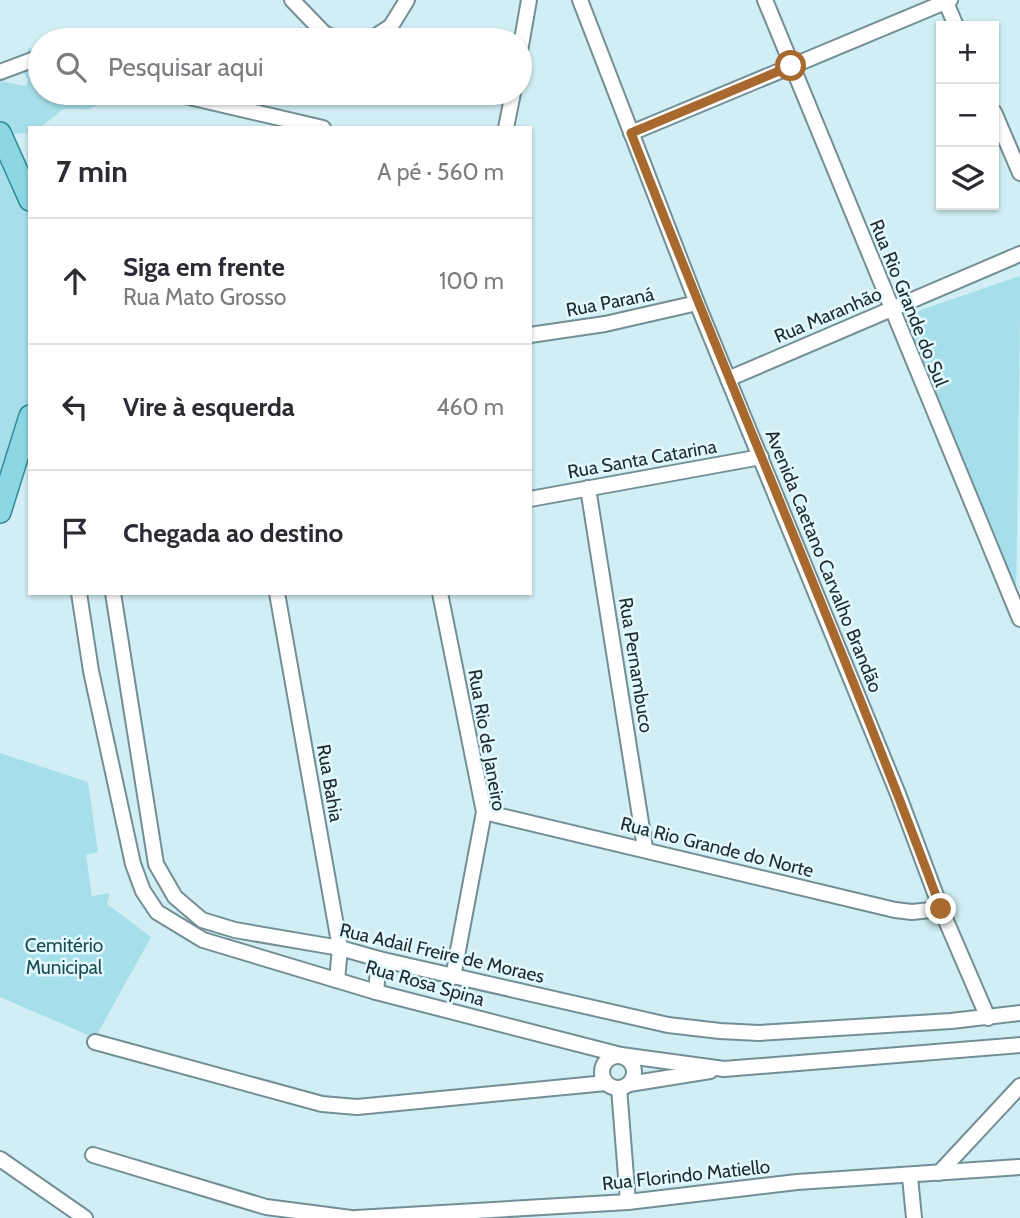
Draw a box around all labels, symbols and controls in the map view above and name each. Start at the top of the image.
map controls [936,21,999,210]
button: + [936,21,999,84]
search box [28,28,532,105]
icon: search [52,48,90,86]
route start [775,50,806,81]
text: Pesquisar aqui [108,51,264,83]
button: − [936,84,999,147]
button: layers [936,147,999,210]
text: 7 min [56,153,128,190]
text: A pé · 560 m [377,158,504,186]
street label: Rua Rio Grande do Sul [865,216,953,390]
text: Siga em frente [123,251,285,283]
icon: ahead [56,262,94,300]
text: 100 m [439,267,504,295]
street label: Rua Paraná [564,282,656,322]
street label: Rua Maranhão [771,282,885,348]
text: Rua Mato Grosso [123,283,286,311]
icon: left [56,388,94,426]
text: Vire à esquerda [123,391,295,423]
text: 460 m [436,393,504,421]
street label: Avenida Caetano Carvalho Brandão [761,426,887,696]
street label: Rua Santa Catarina [566,435,718,483]
icon: arrive [56,514,94,552]
text: Chegada ao destino [123,517,343,549]
street label: Rua Pernambuco [614,596,658,734]
street label: Rua Rio de Janeiro [463,667,511,813]
street label: Rua Bahia [312,742,348,824]
street label: Rua Rio Grande do Norte [618,812,816,882]
route end [925,893,956,924]
street label: Rua Adail Freire de Moraes [337,918,547,988]
park label: Cemitério Municipal [25,934,103,979]
street label: Rua Rosa Spina [363,955,487,1011]
street label: Rua Florindo Matiello [601,1155,771,1195]

